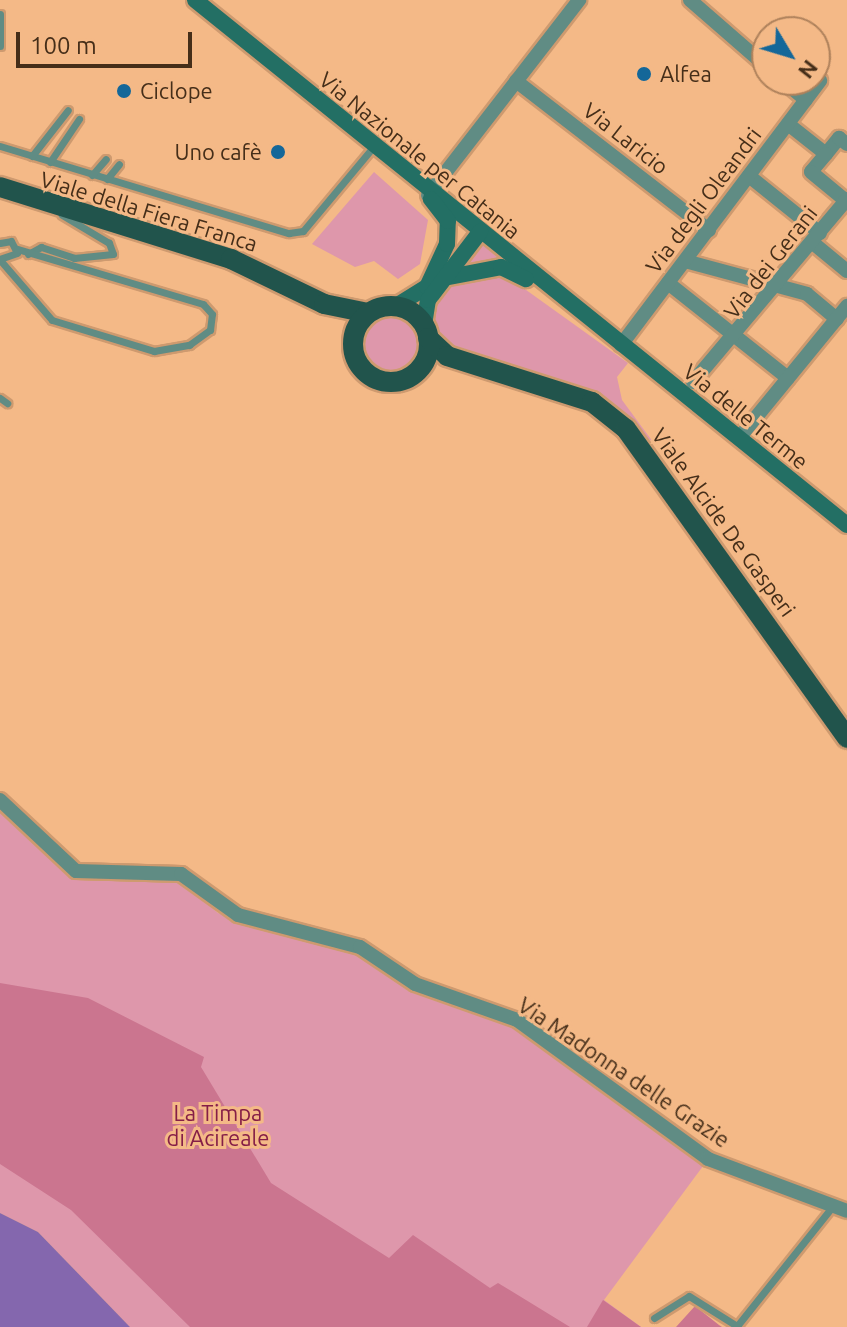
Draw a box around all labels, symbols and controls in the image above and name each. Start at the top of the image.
scale bar [20,16,196,66]
north arrow [751,16,831,96]
text: 100 m [30,32,97,59]
text: N [794,56,824,84]
place label: Alfea [660,61,712,87]
marker: Alfea [635,65,653,83]
street label: Via Nazionale per Catania [314,66,526,244]
place label: Ciclope [140,78,213,104]
marker: Ciclope [115,82,133,100]
street label: Via Laricio [578,96,674,180]
street label: Via degli Oleandri [640,122,766,278]
place label: Uno cafè [175,139,262,165]
marker: Uno cafè [269,143,287,161]
street label: Viale della Fiera Franca [37,165,261,257]
street label: Via dei Gerani [718,200,822,324]
street label: Via delle Terme [678,358,814,474]
street label: Viale Alcide De Gasperi [647,422,801,622]
street label: Via Madonna delle Grazie [513,991,735,1153]
park label: La Timpa di Acireale [167,1099,269,1150]

